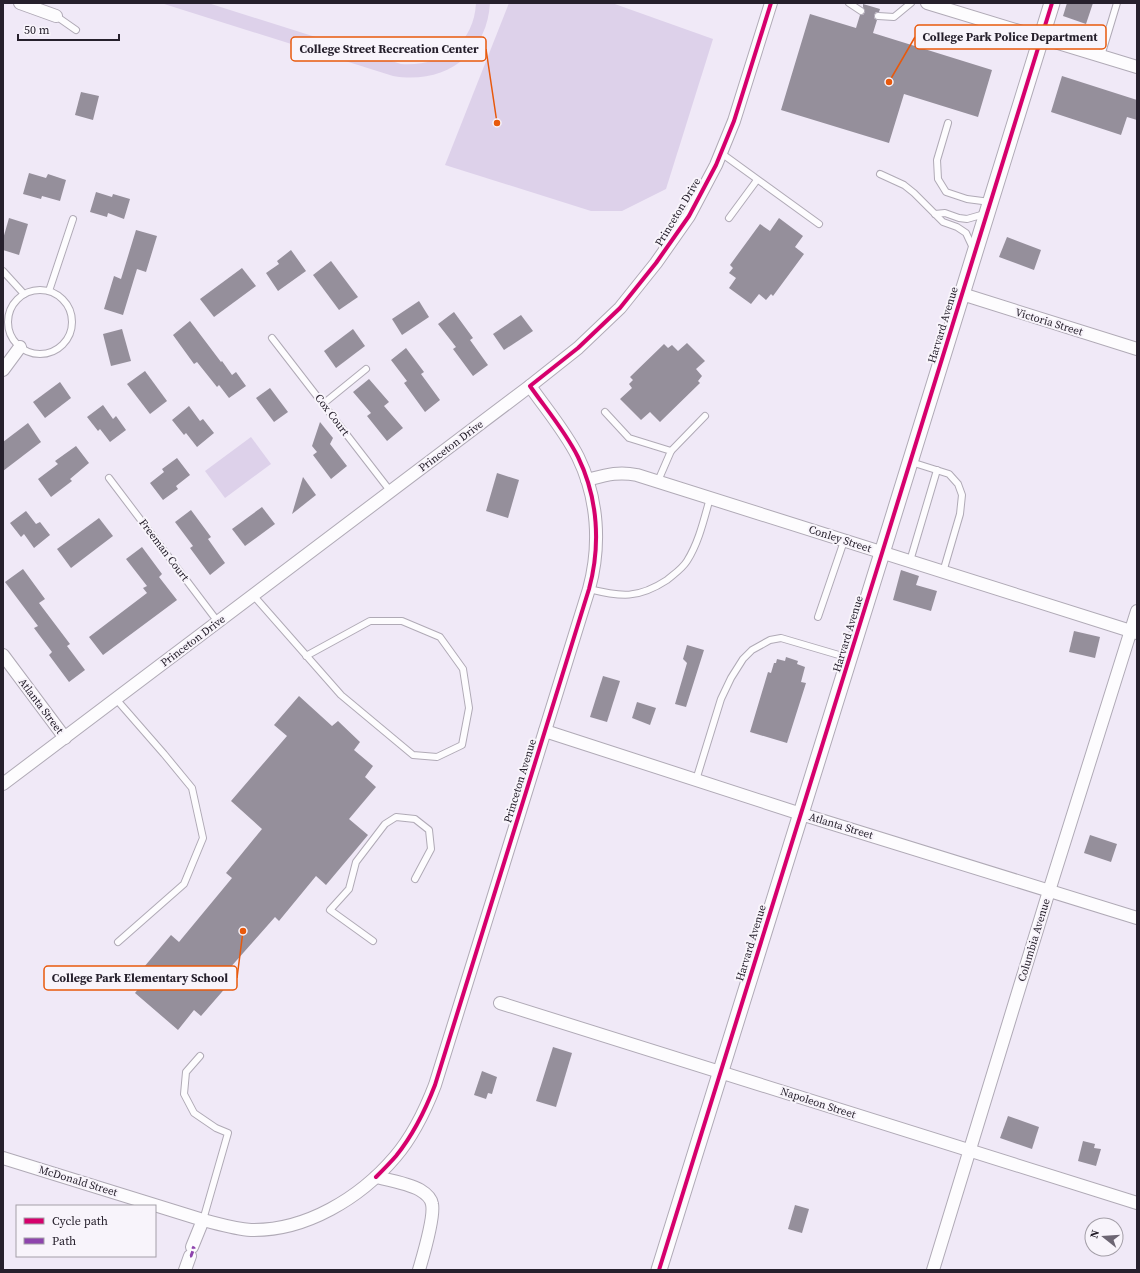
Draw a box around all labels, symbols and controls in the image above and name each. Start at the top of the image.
scale bar [18,16,119,42]
text: 50 m [24,22,50,38]
callout: College Park Police Department [915,25,1106,49]
text: College Park Police Department [922,29,1098,45]
callout: College Street Recreation Center [291,37,486,61]
text: College Street Recreation Center [299,41,479,57]
street label: Princeton Drive [652,175,705,249]
street label: Harvard Avenue [924,285,962,365]
street label: Victoria Street [1013,305,1085,340]
street label: Cox Court [311,391,353,439]
street label: Princeton Drive [416,417,487,475]
street label: Freeman Court [136,516,193,585]
street label: Conley Street [807,522,874,556]
street label: Harvard Avenue [829,594,867,674]
street label: Princeton Drive [158,612,229,670]
street label: Atlanta Street [15,675,67,737]
street label: Princeton Avenue [500,737,540,825]
street label: Atlanta Street [807,809,875,843]
street label: Columbia Avenue [1014,896,1054,983]
street label: Harvard Avenue [732,903,770,983]
callout: College Park Elementary School [44,966,237,990]
text: College Park Elementary School [52,970,228,986]
street label: Napoleon Street [778,1084,858,1122]
street label: McDonald Street [37,1162,120,1200]
legend [16,1205,156,1257]
text: Cycle path [52,1213,108,1229]
north arrow [1084,1217,1124,1257]
text: N [1087,1228,1103,1240]
text: Path [52,1233,76,1249]

